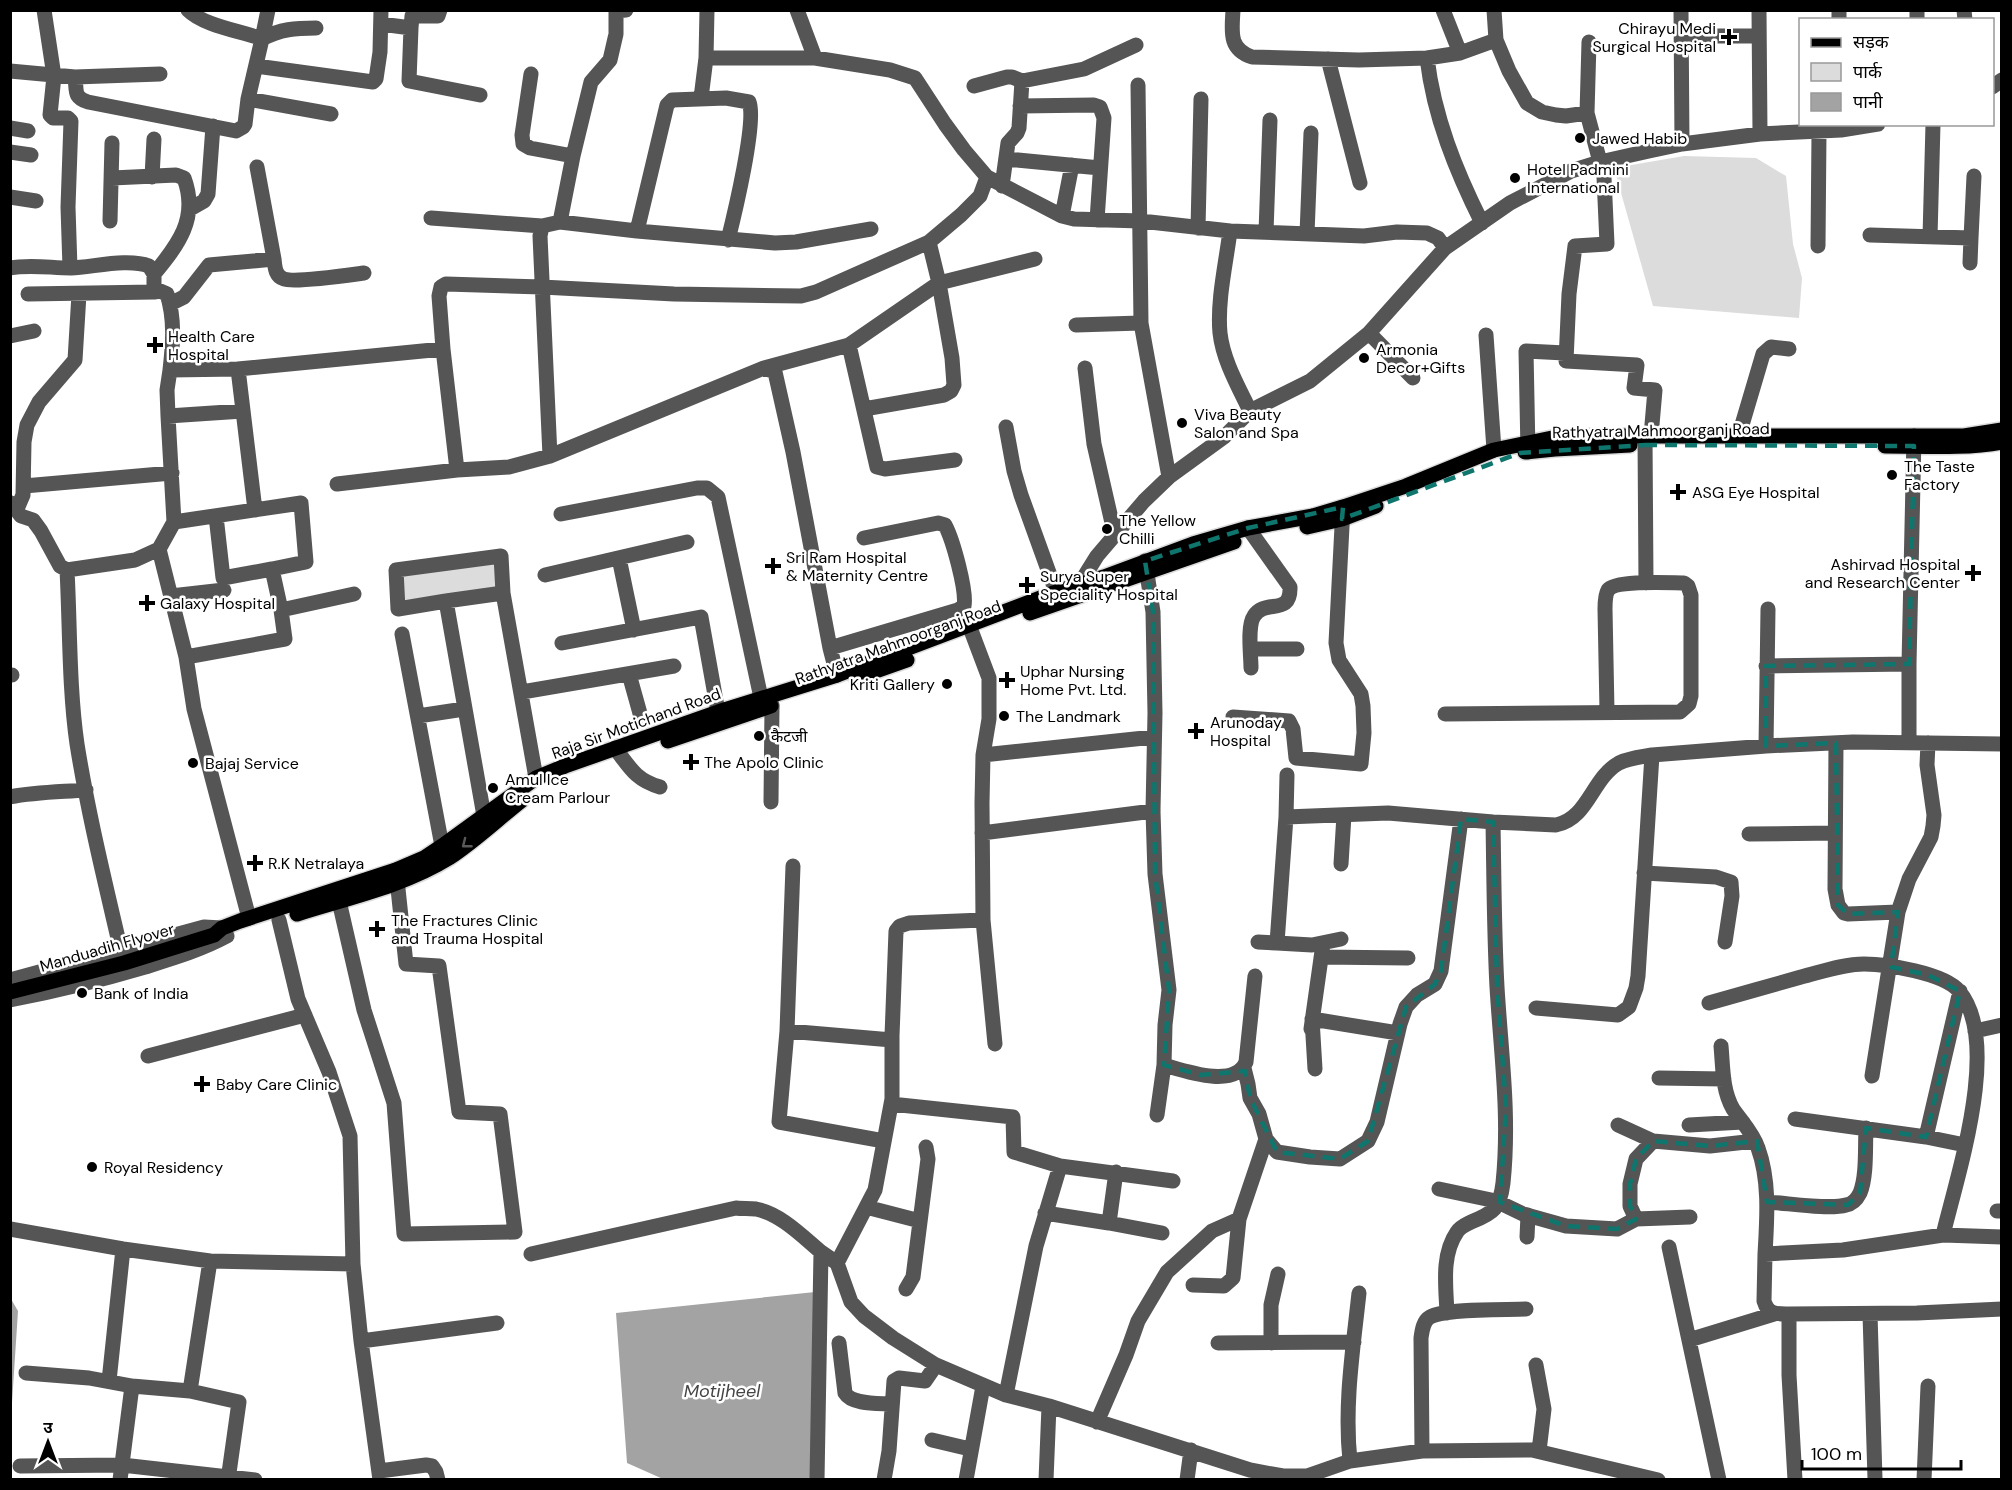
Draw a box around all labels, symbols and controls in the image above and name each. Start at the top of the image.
place label: Chirayu Medi Surgical Hospital [1593,18,1716,57]
legend [1799,18,1994,126]
marker: Chirayu Medi Surgical Hospital [1720,28,1738,46]
text: सड़क [1853,30,1890,54]
text: पार्क [1853,60,1883,84]
text: पानी [1853,90,1883,114]
place label: Jawed Habib [1592,128,1687,149]
marker: Jawed Habib [1573,131,1587,145]
place label: Hotel Padmini International [1527,159,1629,198]
marker: Hotel Padmini International [1508,171,1522,185]
place label: Health Care Hospital [168,326,255,365]
marker: Health Care Hospital [146,336,164,354]
place label: Armonia Decor+Gifts [1376,339,1465,378]
marker: Armonia Decor+Gifts [1357,351,1371,365]
place label: Viva Beauty Salon and Spa [1194,404,1299,443]
marker: Viva Beauty Salon and Spa [1175,416,1189,430]
street label: Rathyatra Mahmoorganj Road [1552,418,1770,443]
place label: The Taste Factory [1904,456,1975,495]
marker: The Taste Factory [1885,468,1899,482]
place label: ASG Eye Hospital [1692,482,1820,503]
marker: ASG Eye Hospital [1669,483,1687,501]
place label: The Yellow Chilli [1119,510,1196,549]
marker: The Yellow Chilli [1100,522,1114,536]
place label: Sri Ram Hospital & Maternity Centre [786,547,928,586]
place label: Ashirvad Hospital and Research Center [1805,554,1960,593]
marker: Sri Ram Hospital & Maternity Centre [764,557,782,575]
marker: Ashirvad Hospital and Research Center [1964,564,1982,582]
place label: Surya Super Speciality Hospital [1040,566,1178,605]
marker: Surya Super Speciality Hospital [1018,576,1036,594]
place label: Galaxy Hospital [160,593,275,614]
marker: Galaxy Hospital [138,594,156,612]
street label: Rathyatra Mahmoorganj Road [792,595,1004,690]
place label: Uphar Nursing Home Pvt. Ltd. [1020,661,1126,700]
marker: Uphar Nursing Home Pvt. Ltd. [998,671,1016,689]
place label: Kriti Gallery [850,674,935,695]
marker: Kriti Gallery [940,677,954,691]
street label: Raja Sir Motichand Road [549,683,724,764]
place label: The Landmark [1016,706,1121,727]
marker: The Landmark [997,709,1011,723]
place label: Arunoday Hospital [1210,712,1282,751]
marker: Arunoday Hospital [1187,722,1205,740]
place label: कैटजी [771,726,808,747]
marker: कैटजी [752,729,766,743]
place label: The Apolo Clinic [704,752,824,773]
place label: Bajaj Service [205,753,299,774]
marker: The Apolo Clinic [682,753,700,771]
marker: Bajaj Service [186,756,200,770]
place label: Amul Ice Cream Parlour [505,769,610,808]
marker: Amul Ice Cream Parlour [486,781,500,795]
one-way arrow [462,837,473,848]
place label: R.K Netralaya [268,853,364,874]
marker: R.K Netralaya [246,854,264,872]
place label: The Fractures Clinic and Trauma Hospital [391,910,543,949]
street label: Manduadih Flyover [37,918,177,977]
marker: The Fractures Clinic and Trauma Hospital [368,920,386,938]
place label: Bank of India [94,983,189,1004]
marker: Bank of India [75,986,89,1000]
place label: Baby Care Clinic [216,1074,337,1095]
marker: Baby Care Clinic [193,1075,211,1093]
place label: Royal Residency [104,1157,223,1178]
marker: Royal Residency [85,1160,99,1174]
water label: Motijheel [684,1379,761,1403]
north arrow [18,1412,78,1472]
text: उ [43,1417,53,1438]
scale bar [1802,1433,1961,1471]
text: 100 m [1811,1442,1862,1466]

